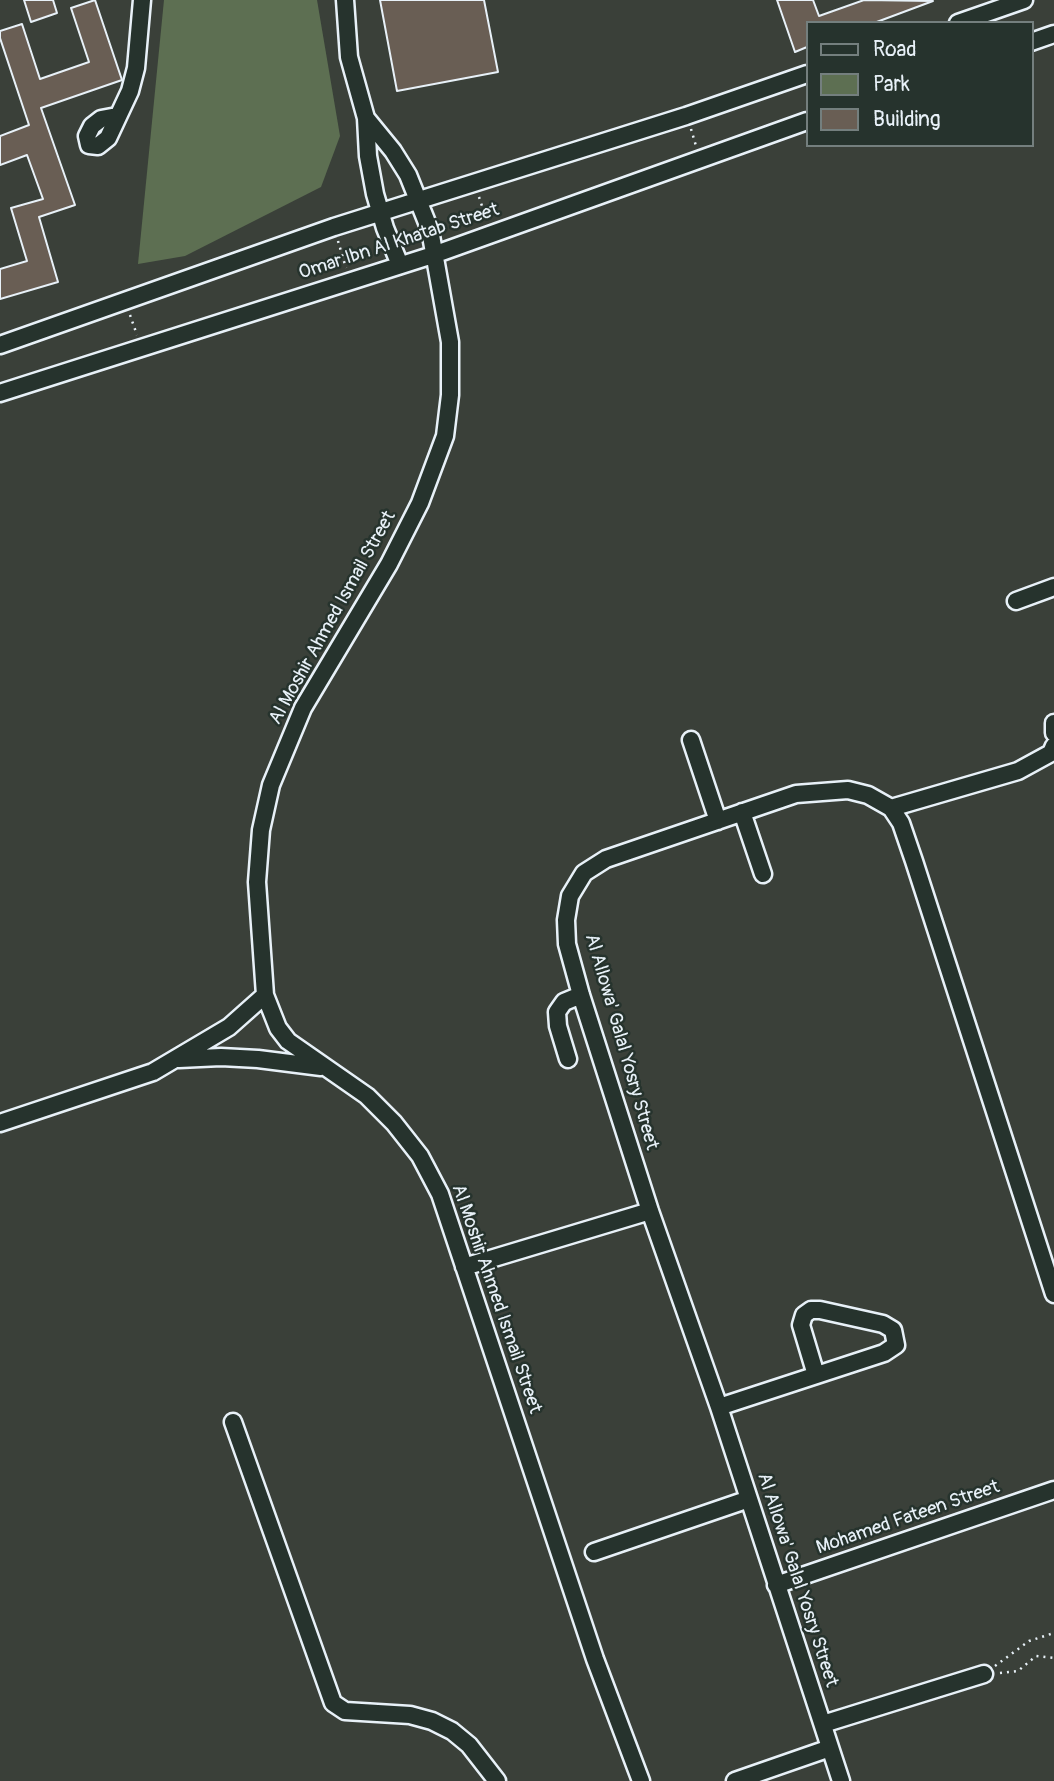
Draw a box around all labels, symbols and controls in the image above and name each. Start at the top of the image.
legend [806,21,1033,147]
text: Road [873,36,917,63]
text: Park [873,71,910,98]
text: Building [873,106,940,133]
street label: Omar Ibn Al Khatab Street [296,199,502,285]
street label: Al Moshir Ahmed Ismail Street [265,507,401,729]
street label: Al Allowa' Galal Yosry Street [579,931,663,1153]
street label: Al Moshir Ahmed Ismail Street [446,1181,546,1417]
street label: Al Allowa' Galal Yosry Street [752,1470,842,1690]
street label: Mohamed Fateen Street [813,1476,1003,1560]

